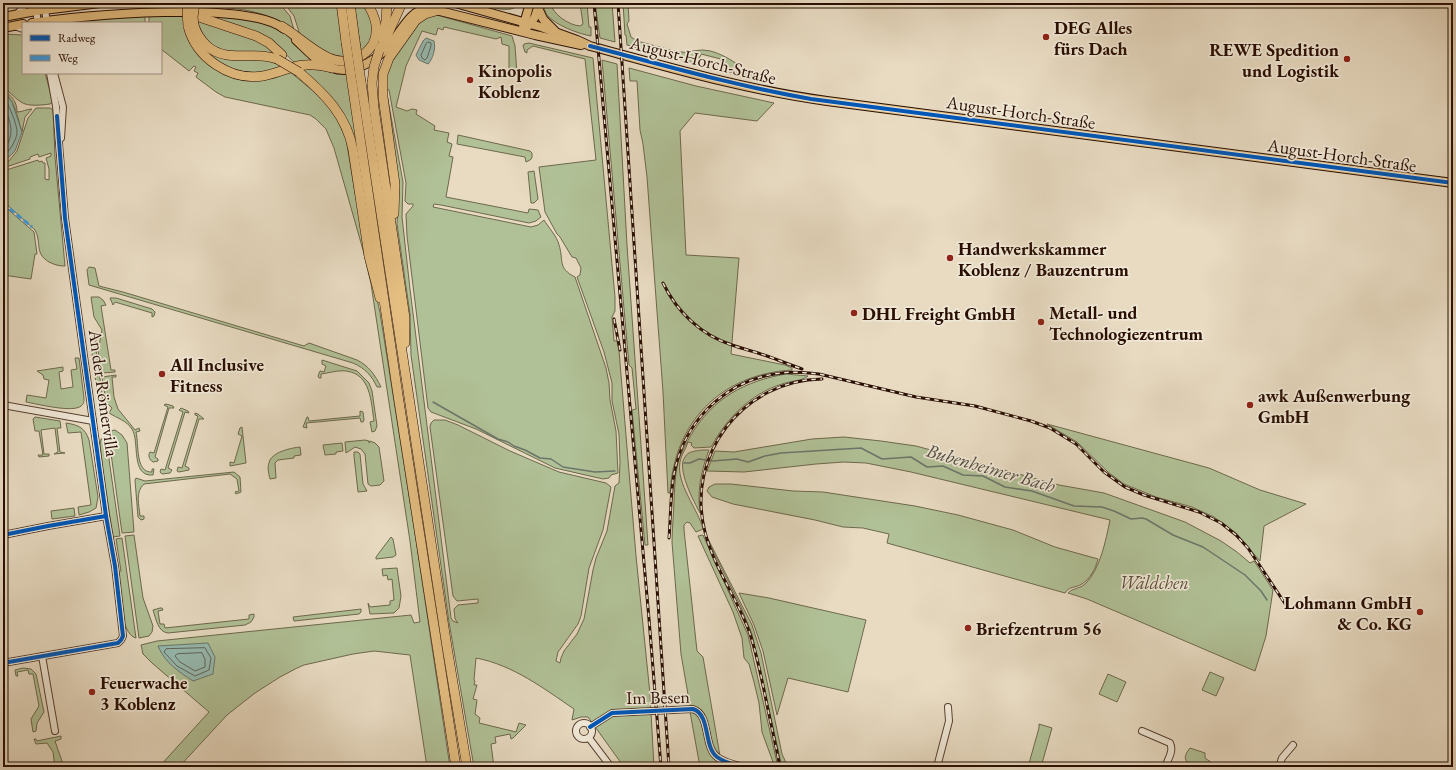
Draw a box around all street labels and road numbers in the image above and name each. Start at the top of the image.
street label: August-Horch-Straße [626,30,779,89]
street label: August-Horch-Straße [944,90,1097,134]
street label: August-Horch-Straße [1265,133,1418,177]
street label: An der Römervilla [84,327,124,459]
street label: Im Besen [626,685,691,709]

